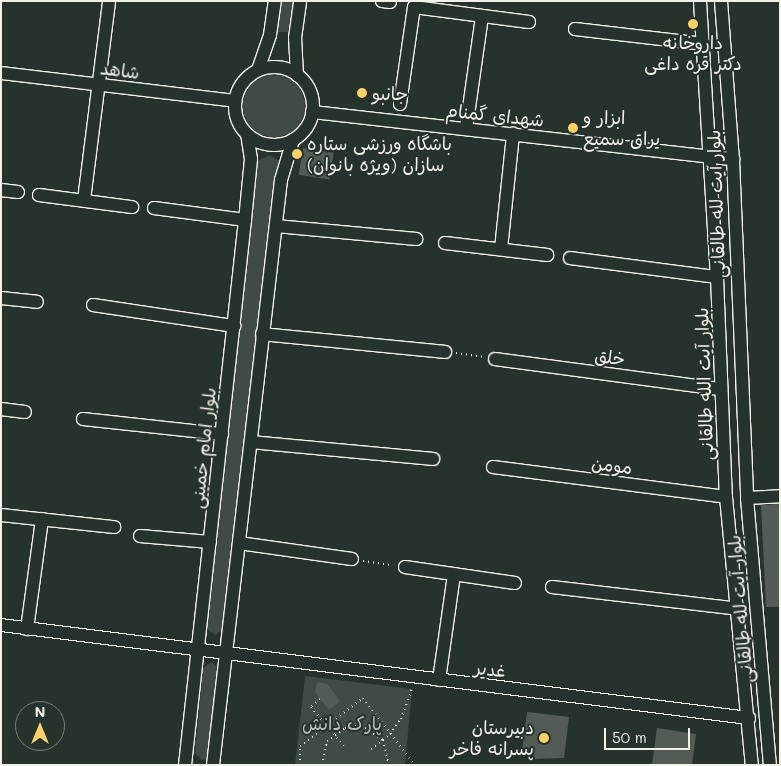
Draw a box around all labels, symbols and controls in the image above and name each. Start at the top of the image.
marker: داروخانه دکتر قره داغی [687,18,699,30]
place label: داروخانه دکتر قره داغی [644,32,742,74]
street label: شاهد [99,57,141,83]
place label: جانبو [372,82,408,104]
marker: جانبو [356,87,368,99]
street label: شهدای گمنام [445,99,545,131]
place label: ابزار و يراق سميع [583,107,660,150]
marker: ابزار و يراق سميع [567,122,579,134]
street label: بلوار آیت لله طالقانی [703,129,729,279]
place label: باشگاه ورزشی ستاره سازان (ویژه بانوان) [307,133,452,176]
marker: باشگاه ورزشی ستاره سازان (ویژه بانوان) [291,148,303,160]
street label: بلوار آیت الله طالقانی [691,307,717,461]
street label: خلق [593,344,627,370]
street label: بلوار امام خمینی [186,386,220,510]
street label: مومن [590,452,634,478]
street label: بلوار آیت لله طالقانی [723,534,757,684]
street label: غدیر [473,656,507,682]
north arrow [15,701,65,751]
text: N [35,702,45,721]
park label: پارک دانش [302,712,382,734]
place label: دبیرستان پسرانه فاخر [450,717,534,760]
scale bar [606,718,692,750]
text: 50 m [612,727,647,747]
marker: دبیرستان پسرانه فاخر [538,732,550,744]

